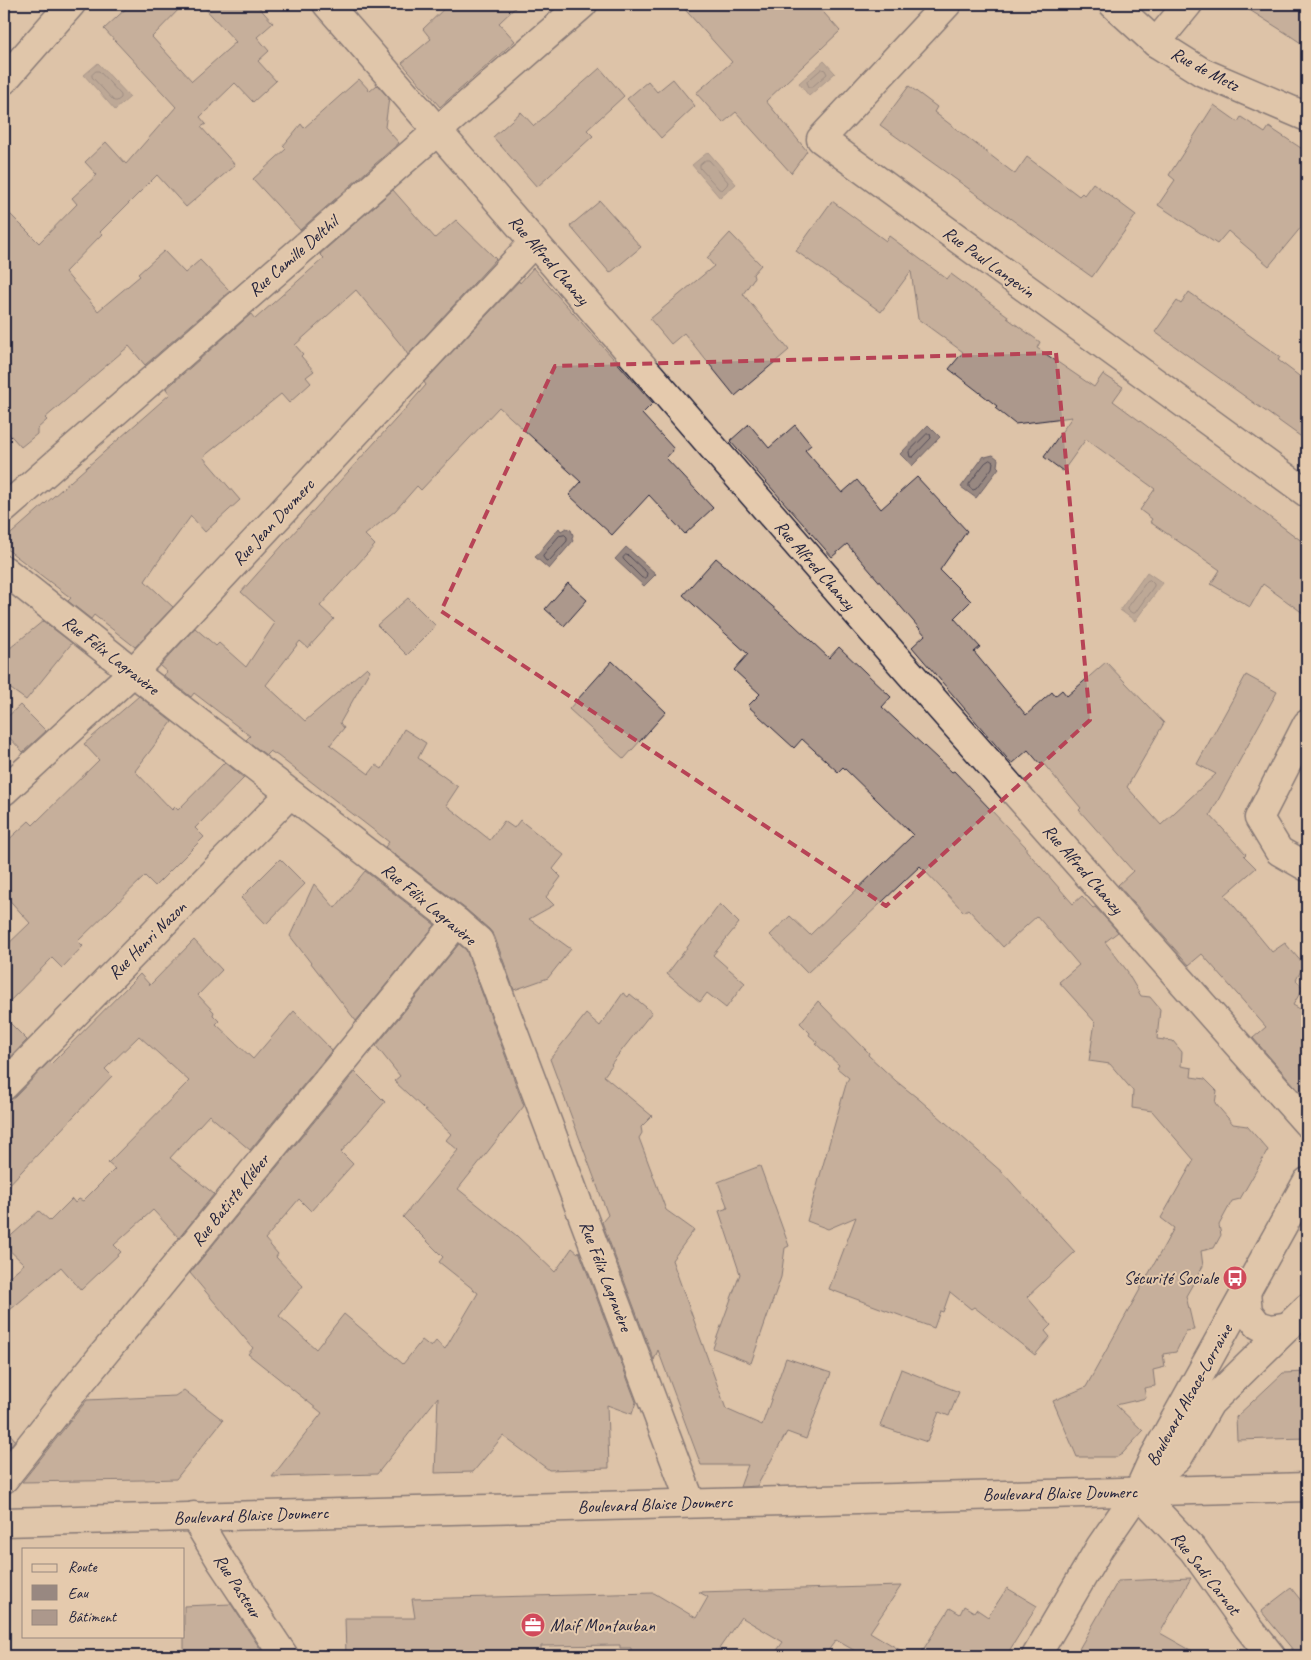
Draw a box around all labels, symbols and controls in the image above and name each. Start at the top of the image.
street label: Rue de Metz [1167,42,1244,97]
street label: Rue Camille Delthil [244,209,345,301]
street label: Rue Alfred Chanzy [504,211,595,311]
street label: Rue Paul Langevin [939,221,1040,303]
street label: Rue Jean Doumerc [227,473,320,570]
street label: Rue Alfred Chanzy [770,516,861,616]
street label: Rue Félix Lagravère [58,610,165,700]
street label: Rue Alfred Chanzy [1038,820,1129,920]
street label: Rue Félix Lagravère [377,858,482,951]
street label: Rue Henri Nazon [103,896,191,984]
street label: Rue Batiste Kléber [186,1148,275,1251]
street label: Rue Félix Lagravère [575,1218,638,1335]
bus stop icon: Sécurité Sociale [1222,1265,1248,1291]
place label: Sécurité Sociale [1123,1267,1219,1289]
street label: Boulevard Alsace-Lorraine [1141,1319,1238,1470]
street label: Boulevard Blaise Doumerc [982,1481,1139,1505]
street label: Boulevard Blaise Doumerc [577,1490,734,1518]
street label: Boulevard Blaise Doumerc [173,1501,330,1529]
street label: Rue Sadi Carnot [1167,1527,1247,1621]
legend [22,1548,185,1638]
street label: Rue Pasteur [209,1550,268,1623]
text: Route [68,1558,98,1577]
text: Eau [68,1584,89,1603]
text: Bâtiment [68,1608,118,1627]
office icon: Maif Montauban [520,1612,546,1638]
place label: Maif Montauban [550,1614,656,1636]

